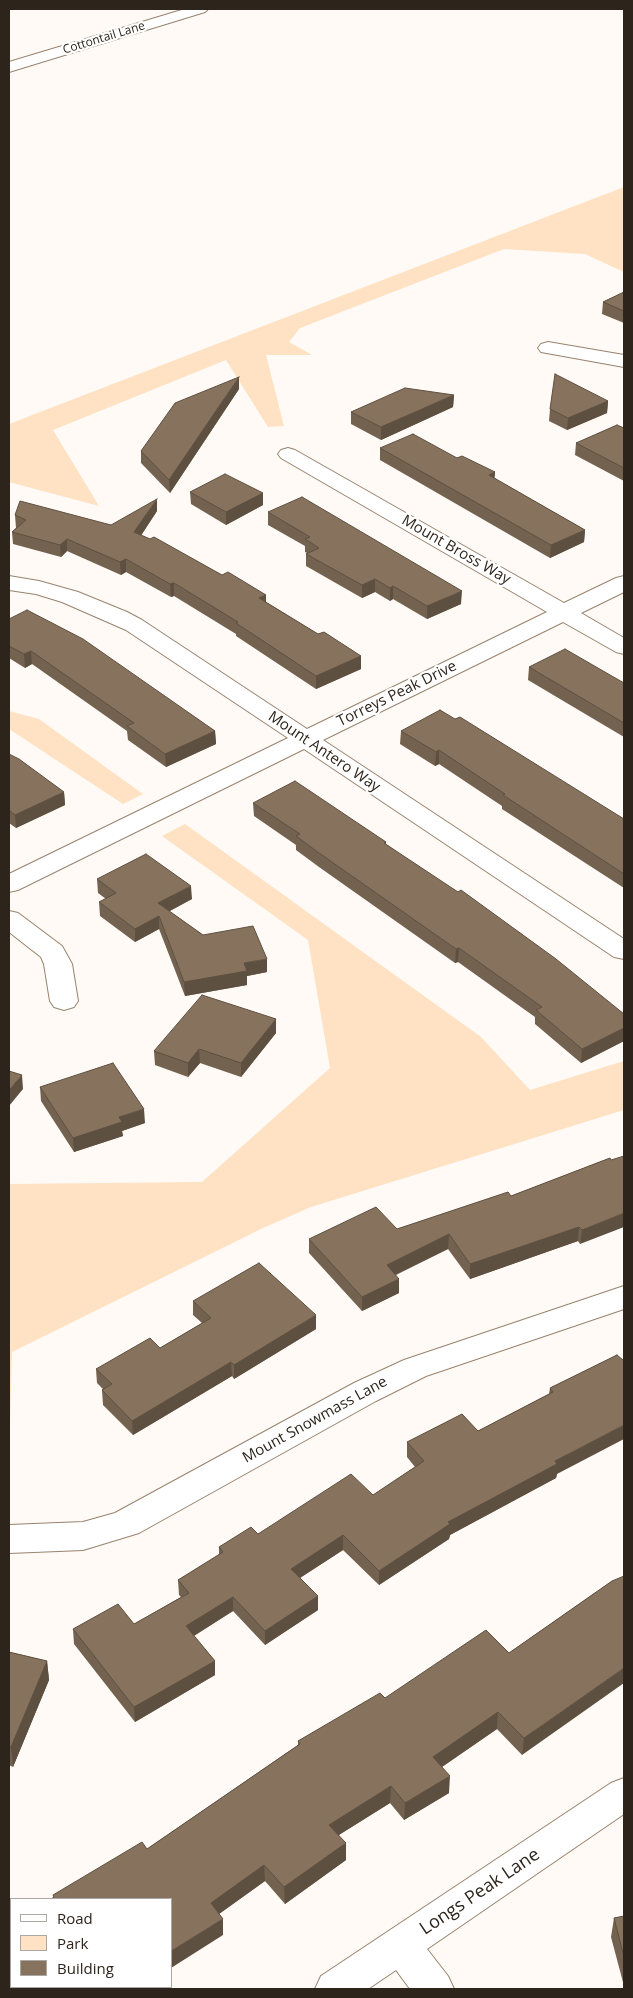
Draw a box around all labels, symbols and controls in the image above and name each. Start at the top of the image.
street label: Cottontail Lane [61,19,147,57]
street label: Mount Bross Way [398,511,514,589]
street label: Torreys Peak Drive [334,657,460,731]
street label: Mount Antero Way [265,708,383,796]
street label: Mount Snowmass Lane [240,1373,390,1467]
street label: Longs Peak Lane [416,1844,544,1940]
legend [10,1898,172,1988]
text: Road [57,1908,93,1928]
text: Park [57,1933,88,1953]
text: Building [57,1958,114,1978]

